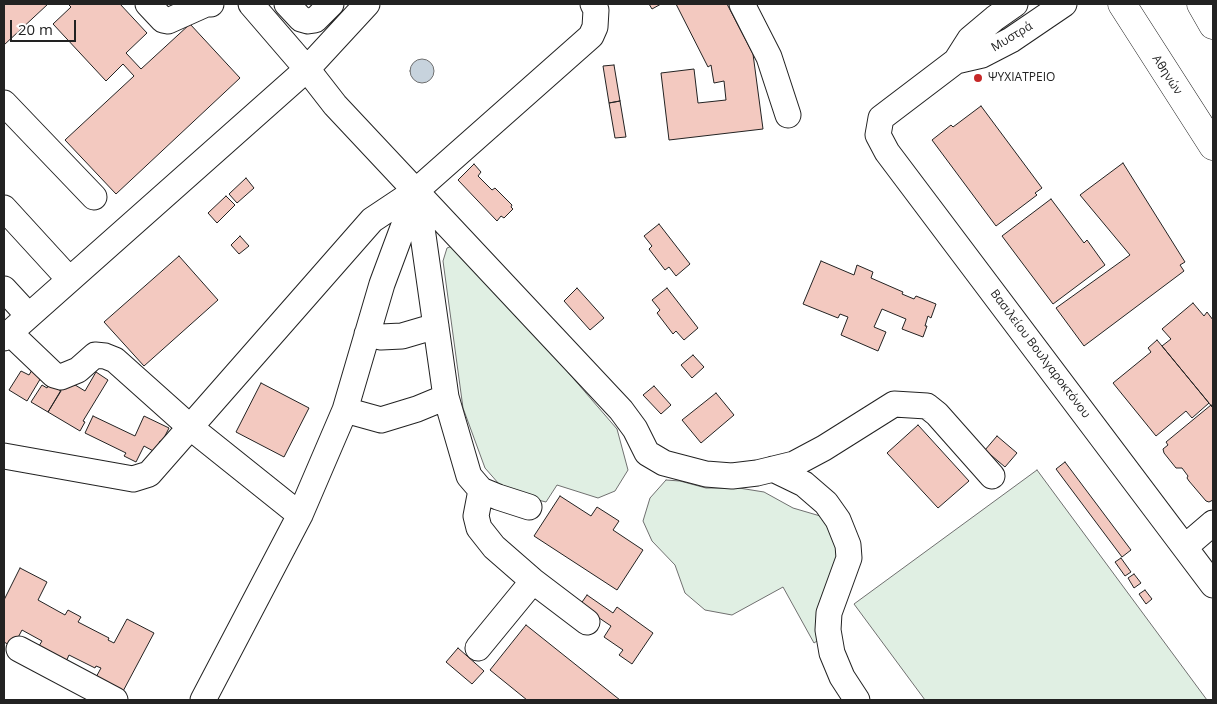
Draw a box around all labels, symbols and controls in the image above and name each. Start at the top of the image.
scale bar [12,10,79,42]
text: 20 m [18,19,53,39]
street label: Μυστρά [989,19,1035,55]
street label: Αθηνών [1149,52,1185,98]
place label: ΨΥΧΙΑΤΡΕΙΟ [988,71,1055,85]
marker: ΨΥΧΙΑΤΡΕΙΟ [972,72,984,84]
street label: Βασιλείου Βουλγαροκτόνου [987,287,1093,421]

